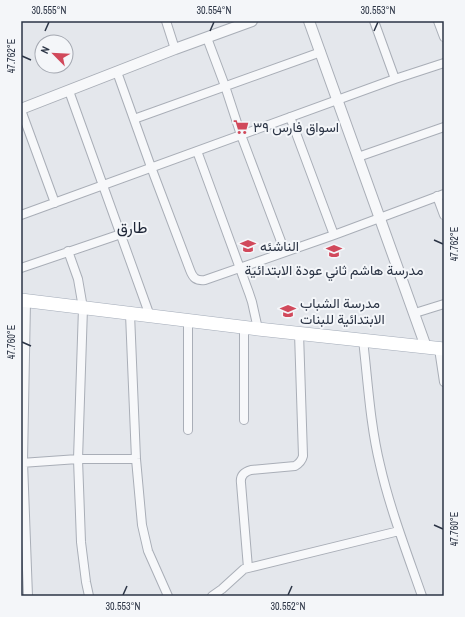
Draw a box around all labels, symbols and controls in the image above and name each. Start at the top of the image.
text: 30.555°N [32,4,67,17]
text: 30.554°N [197,4,232,17]
text: 30.553°N [361,4,396,17]
north arrow [34,34,74,74]
text: 47.762°E [5,39,18,73]
text: N [37,44,53,56]
supermarket icon: اسواق فارس ٣٩ [232,118,250,136]
place label: اسواق فارس ٣٩ [253,118,339,136]
district label: طارق [117,216,147,238]
text: 47.762°E [448,227,461,261]
school or university icon: الناشئه [239,237,257,255]
place label: الناشئه [260,237,299,255]
school or university icon: مدرسة هاشم ثاني عودة الابتدائية [325,242,343,260]
place label: مدرسة هاشم ثاني عودة الابتدائية [245,261,423,282]
place label: مدرسة الشباب الابتدائية للبنات [300,294,385,328]
school or university icon: مدرسة الشباب الابتدائية للبنات [279,302,297,320]
text: 47.760°E [5,325,18,359]
text: 47.760°E [448,512,461,546]
text: 30.553°N [106,600,141,613]
text: 30.552°N [271,600,306,613]

